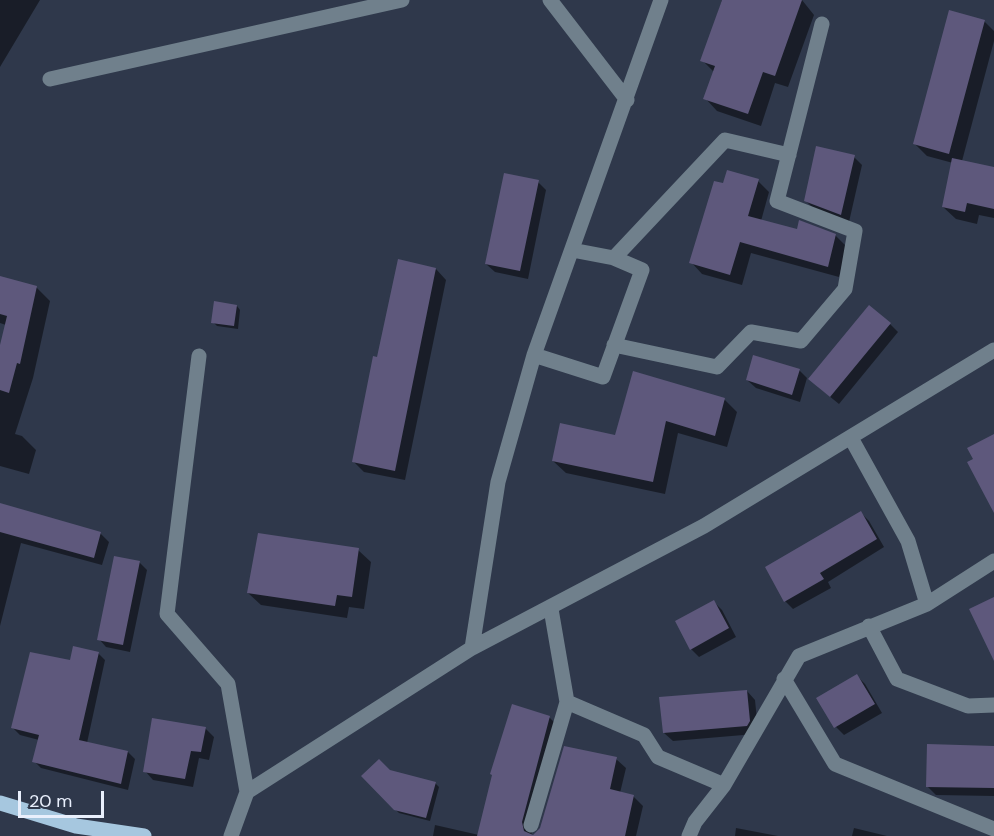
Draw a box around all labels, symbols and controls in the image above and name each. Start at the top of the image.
scale bar [21,779,106,817]
text: 20 m [29,789,72,813]

